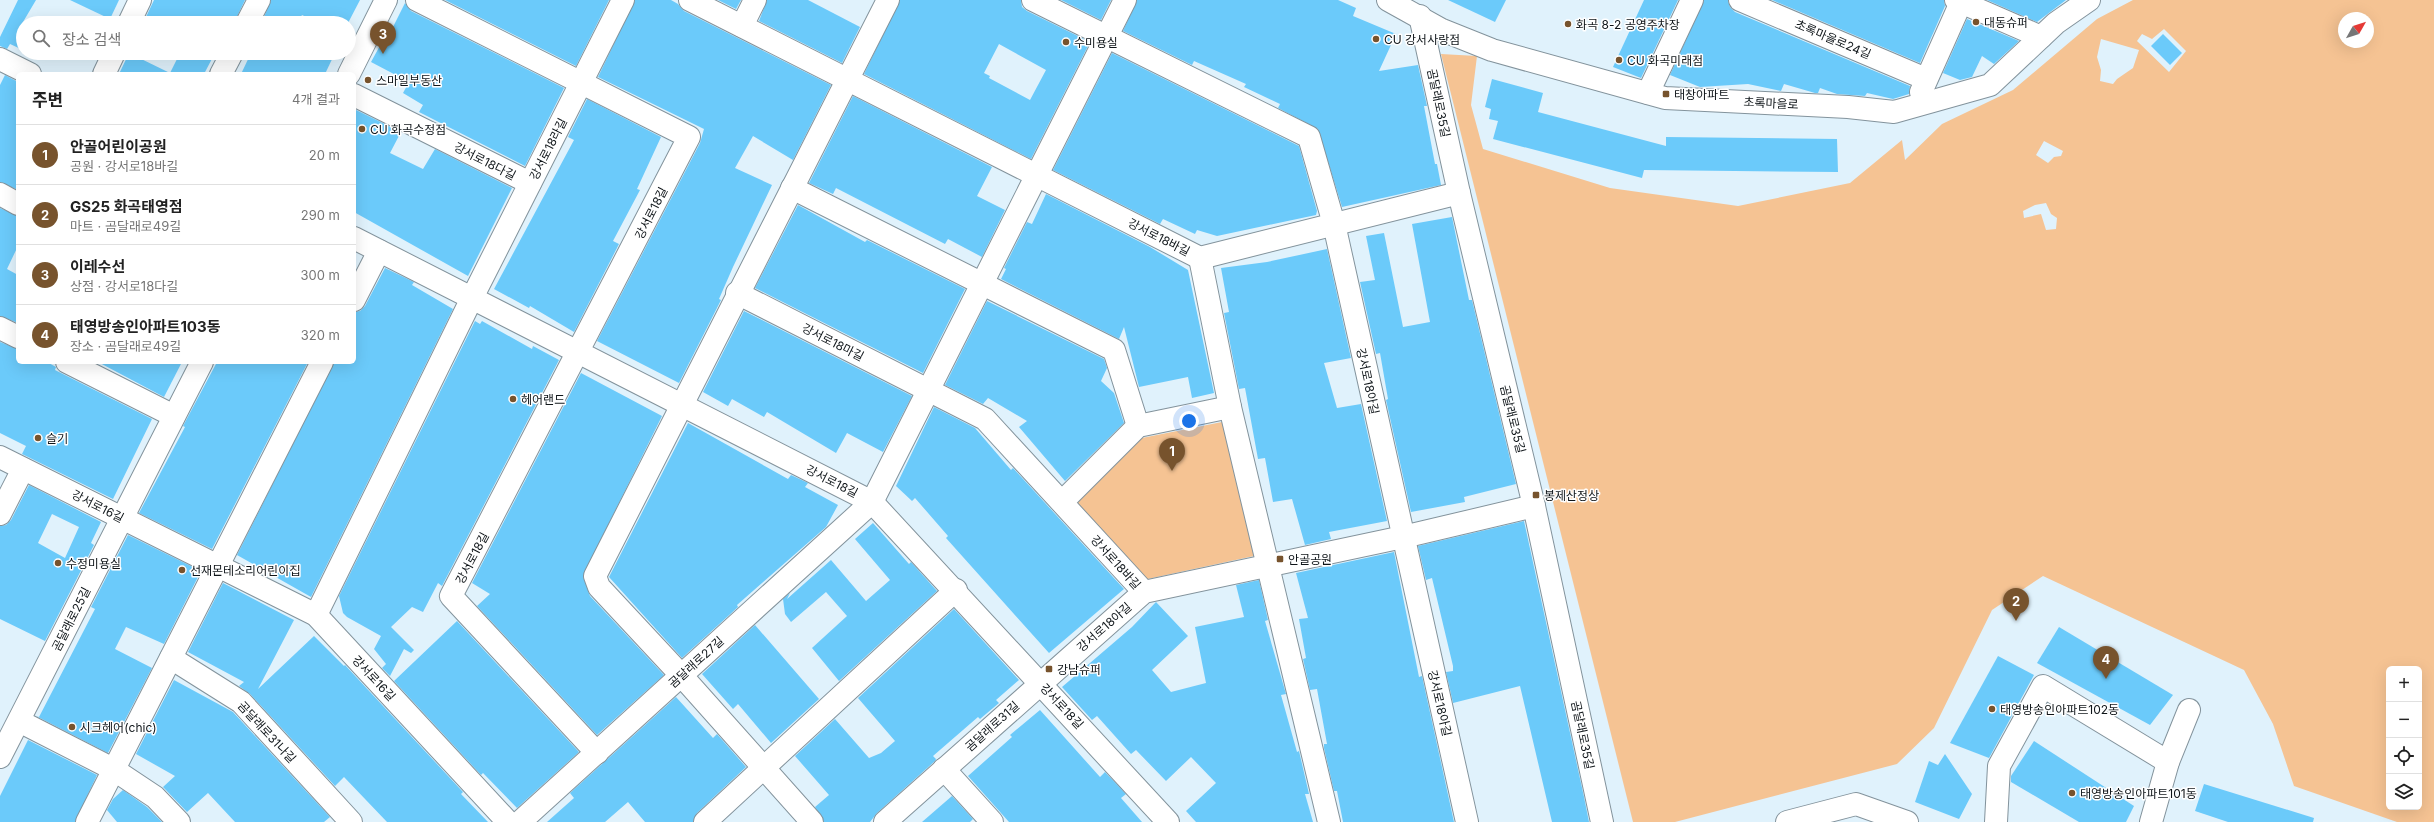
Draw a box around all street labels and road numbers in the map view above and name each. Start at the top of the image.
street label: 초록마을로24길 [1793,16,1873,62]
street label: 곰달래로35길 [1424,67,1454,139]
street label: 초록마을로 [1743,94,1799,112]
street label: 강서로18라길 [526,116,570,182]
street label: 강서로18다길 [452,139,518,183]
street label: 강서로18길 [631,184,671,242]
street label: 강서로18바길 [1126,215,1192,259]
street label: 강서로18마길 [800,320,866,364]
street label: 강서로18아길 [1354,346,1382,416]
street label: 곰달래로35길 [1497,383,1529,455]
street label: 강서로18길 [803,461,861,501]
street label: 강서로16길 [69,486,127,526]
street label: 강서로18길 [452,530,492,586]
street label: 강서로18바길 [1088,532,1144,592]
street label: 곰달래로25길 [48,584,94,654]
street label: 강서로18아길 [1074,599,1134,655]
street label: 곰달래로27길 [665,633,727,691]
street label: 강서로16길 [349,652,399,704]
street label: 강서로18아길 [1425,668,1455,738]
street label: 강서로18길 [1037,680,1087,732]
street label: 곰달래로31나길 [235,698,299,766]
street label: 곰달래로31길 [962,698,1022,754]
street label: 곰달래로35길 [1568,699,1598,771]

